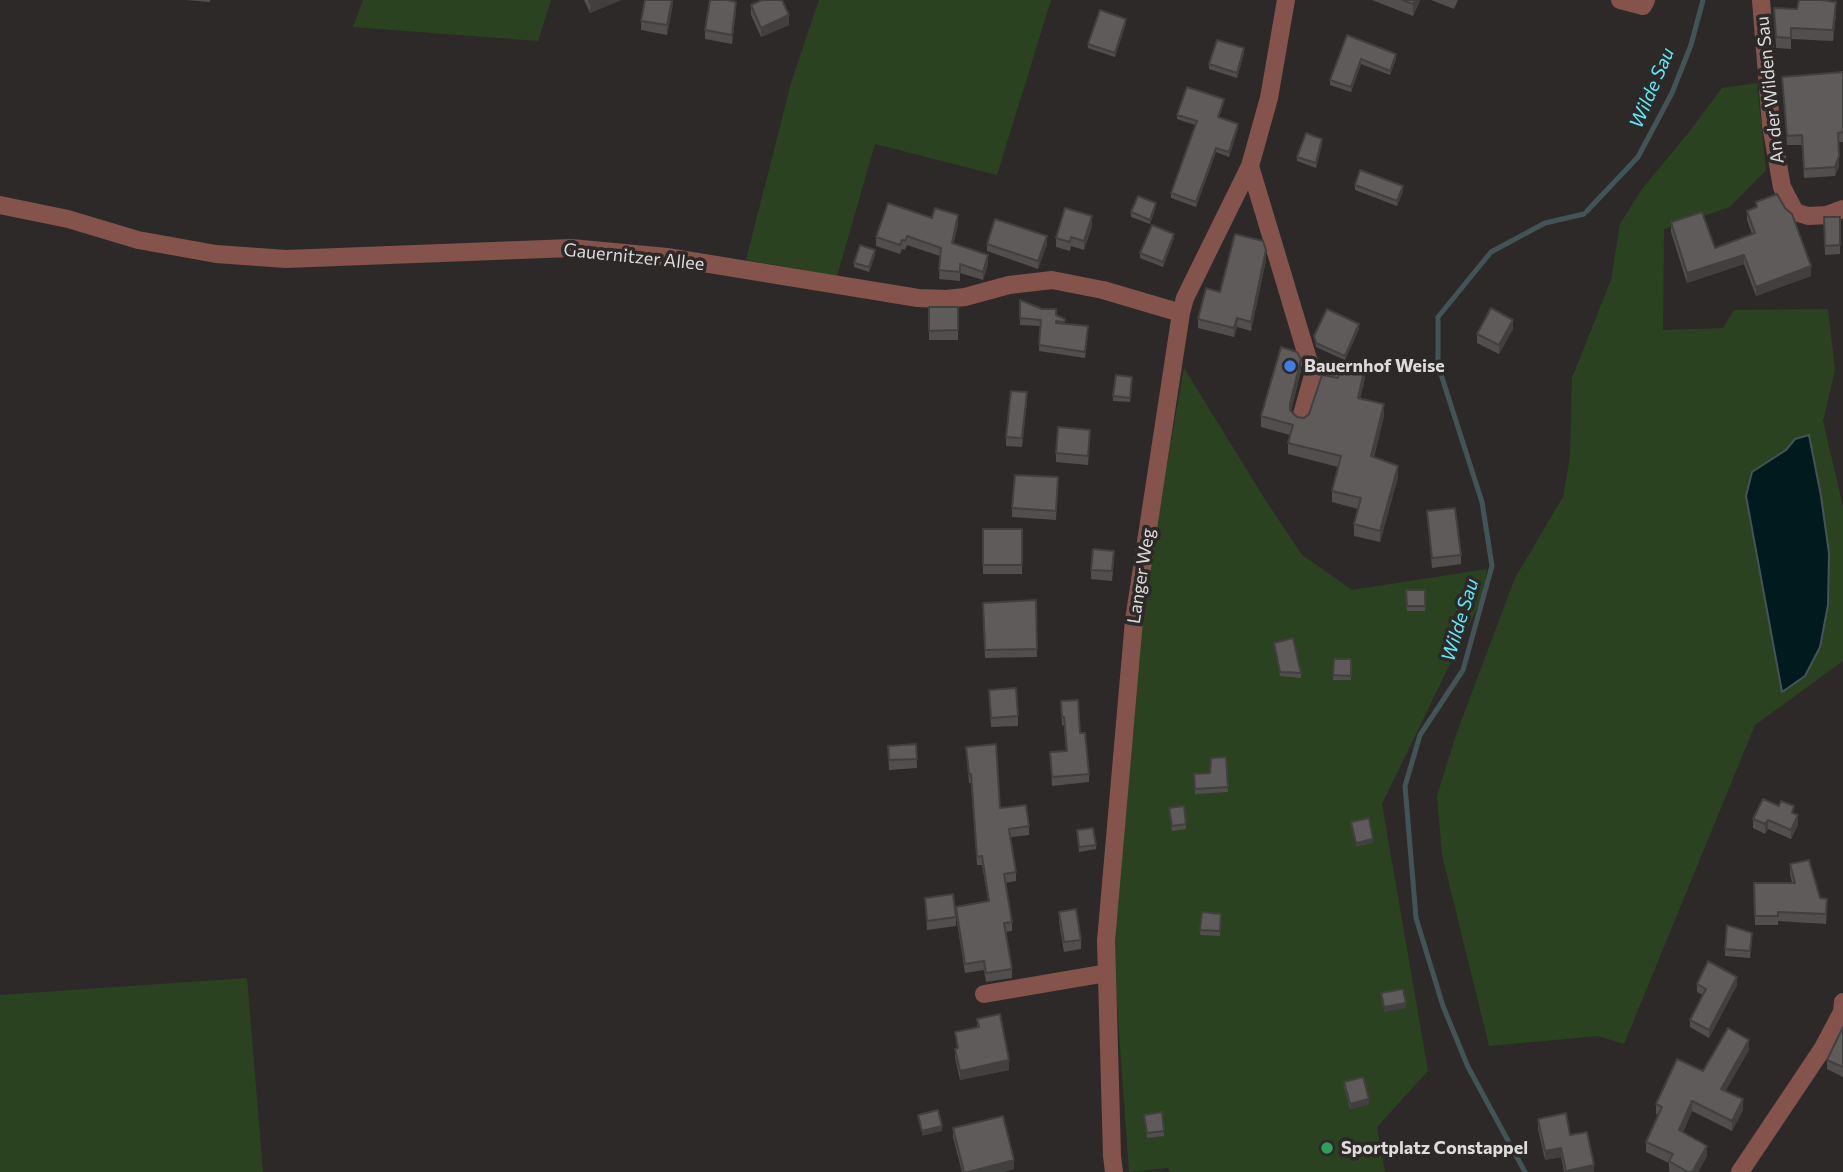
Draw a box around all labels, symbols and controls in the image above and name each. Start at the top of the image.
street label: An der Wilden Sau [1752,15,1788,165]
water label: Wilde Sau [1625,44,1679,132]
street label: Gauernitzer Allee [563,239,705,275]
place label: Bauernhof Weise [1304,355,1445,377]
marker: Bauernhof Weise [1282,358,1298,374]
street label: Langer Weg [1123,527,1159,625]
water label: Wilde Sau [1437,576,1483,664]
place label: Sportplatz Constappel [1341,1137,1528,1159]
marker: Sportplatz Constappel [1319,1140,1335,1156]

